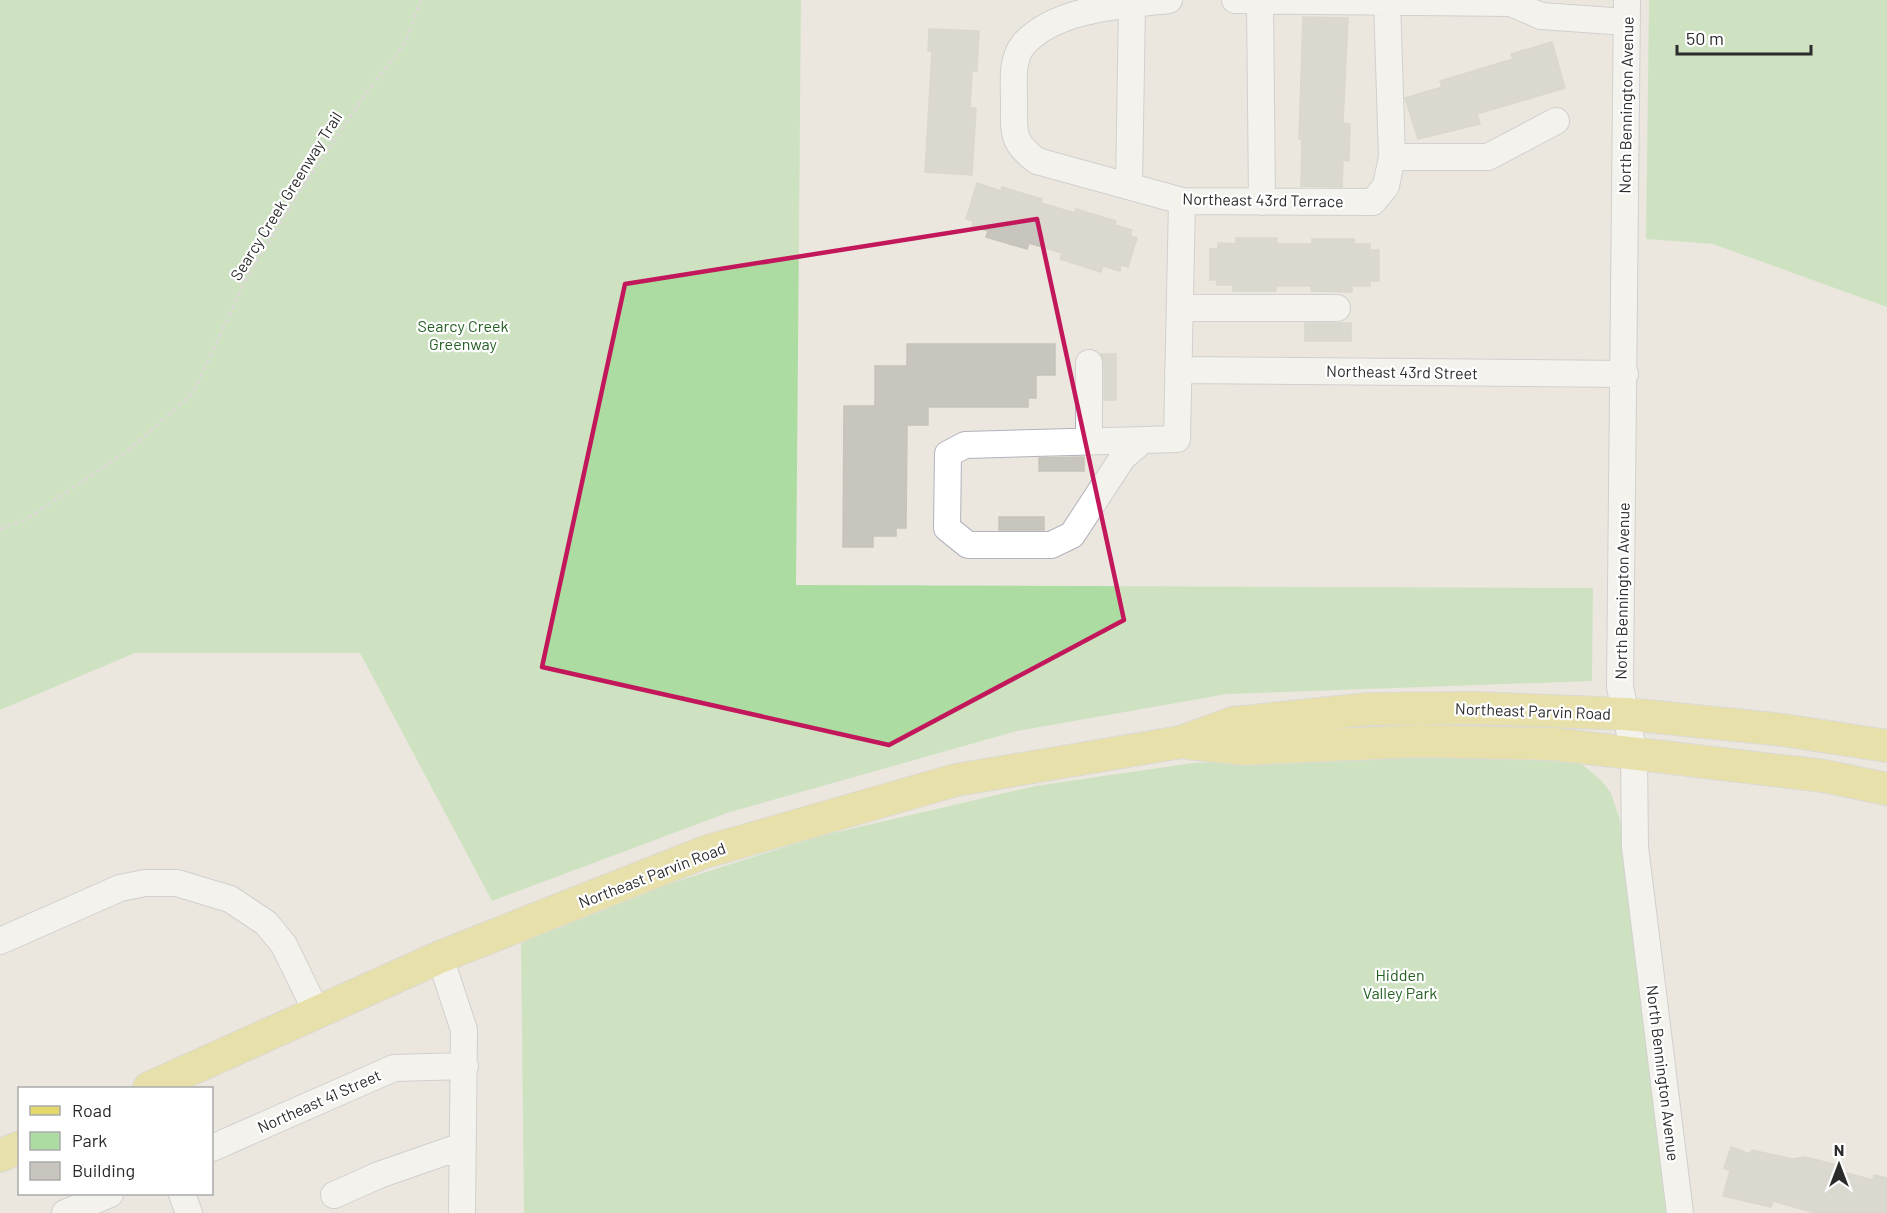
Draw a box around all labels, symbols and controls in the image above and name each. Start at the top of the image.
street label: North Bennington Avenue [1614,16,1637,194]
scale bar [1677,18,1810,56]
text: 50 m [1686,27,1724,49]
street label: Searcy Creek Greenway Trail [226,108,345,284]
street label: Northeast 43rd Terrace [1182,189,1344,210]
park label: Searcy Creek Greenway [417,316,509,353]
street label: Northeast 43rd Street [1326,361,1478,382]
street label: North Bennington Avenue [1610,502,1633,680]
street label: Northeast Parvin Road [1455,698,1611,723]
street label: Northeast Parvin Road [576,838,728,911]
park label: Hidden Valley Park [1363,965,1437,1002]
street label: North Bennington Avenue [1643,984,1684,1162]
street label: Northeast 41 Street [254,1065,383,1136]
legend [18,1087,213,1195]
text: Road [72,1099,112,1121]
text: Park [72,1129,107,1151]
north arrow [1809,1135,1869,1195]
text: N [1834,1140,1844,1159]
text: Building [72,1159,135,1181]

